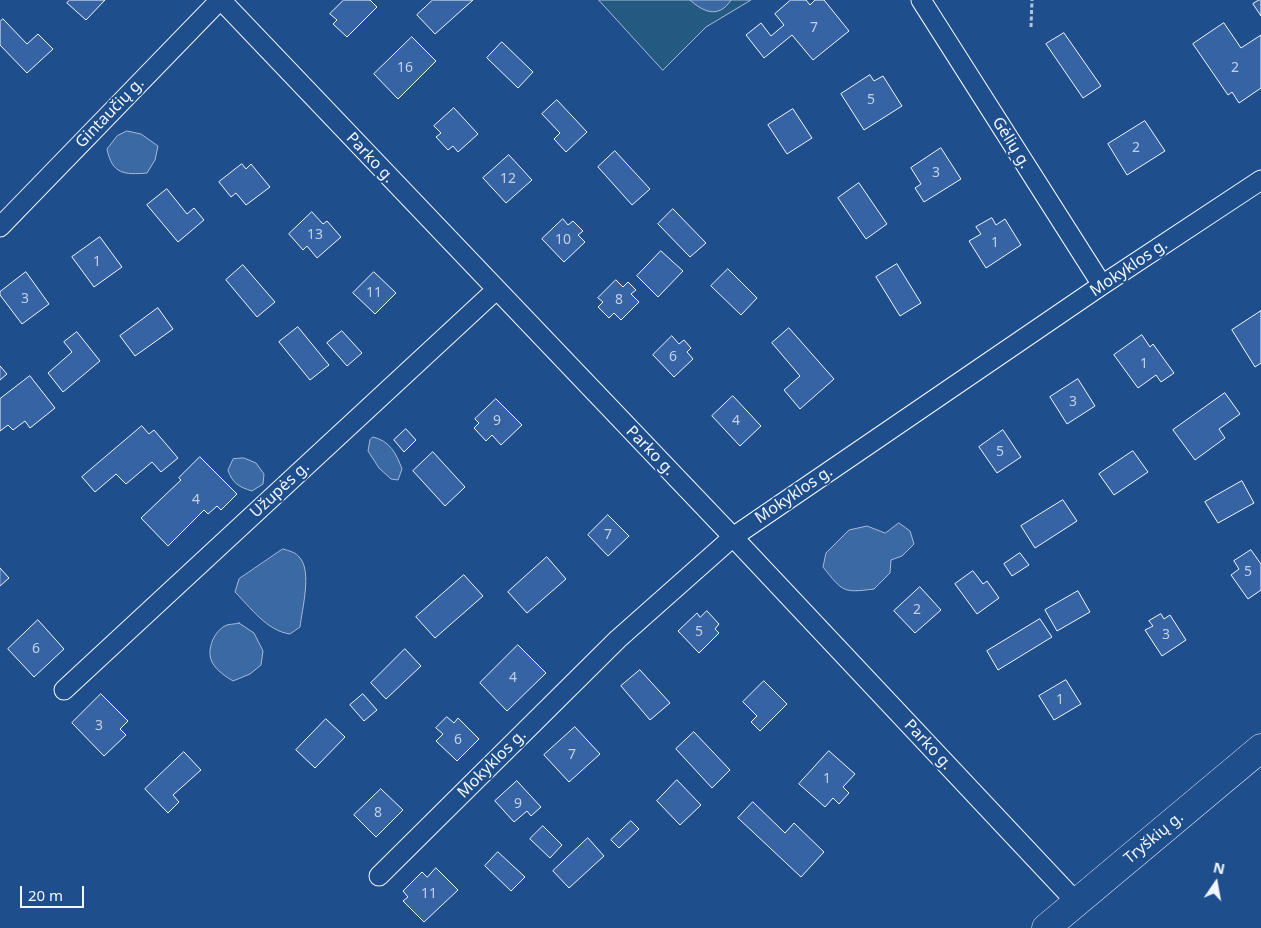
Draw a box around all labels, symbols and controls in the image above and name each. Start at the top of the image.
house number: 7 [810,20,818,36]
house number: 16 [397,60,413,76]
house number: 2 [1231,60,1239,76]
street label: Gintaučių g. [72,74,148,152]
house number: 5 [867,92,875,108]
street label: Gėlių g. [988,114,1034,172]
street label: Parko g. [342,129,398,187]
house number: 2 [1132,140,1140,156]
house number: 3 [932,165,940,181]
house number: 12 [500,171,516,187]
house number: 13 [307,227,323,243]
house number: 10 [555,232,571,248]
house number: 1 [991,235,999,251]
street label: Mokyklos g. [1087,235,1171,301]
house number: 1 [93,254,101,270]
house number: 11 [366,285,382,301]
house number: 3 [21,291,29,307]
house number: 8 [615,292,623,308]
house number: 6 [669,349,677,365]
house number: 1 [1140,356,1148,372]
house number: 3 [1069,394,1077,410]
house number: 9 [493,413,501,429]
house number: 4 [732,413,740,429]
street label: Parko g. [622,422,678,480]
house number: 5 [996,444,1004,460]
street label: Užupės g. [246,458,314,522]
street label: Mokyklos g. [752,462,836,528]
house number: 4 [192,492,200,508]
house number: 7 [604,527,612,543]
house number: 5 [1244,564,1252,580]
house number: 2 [913,602,921,618]
house number: 5 [695,624,703,640]
house number: 3 [1162,627,1170,643]
house number: 6 [32,641,40,657]
house number: 4 [509,670,517,686]
house number: 1 [1056,692,1064,708]
street label: Parko g. [900,716,956,774]
house number: 3 [95,718,103,734]
street label: Mokyklos g. [454,726,530,802]
house number: 6 [454,732,462,748]
house number: 7 [568,747,576,763]
house number: 1 [823,771,831,787]
house number: 9 [514,796,522,812]
house number: 8 [374,805,382,821]
street label: Tryškių g. [1120,808,1188,868]
text: N [1212,857,1227,878]
north arrow [1191,858,1241,908]
scale bar [22,876,86,908]
text: 20 m [28,885,63,905]
house number: 11 [421,886,437,902]

